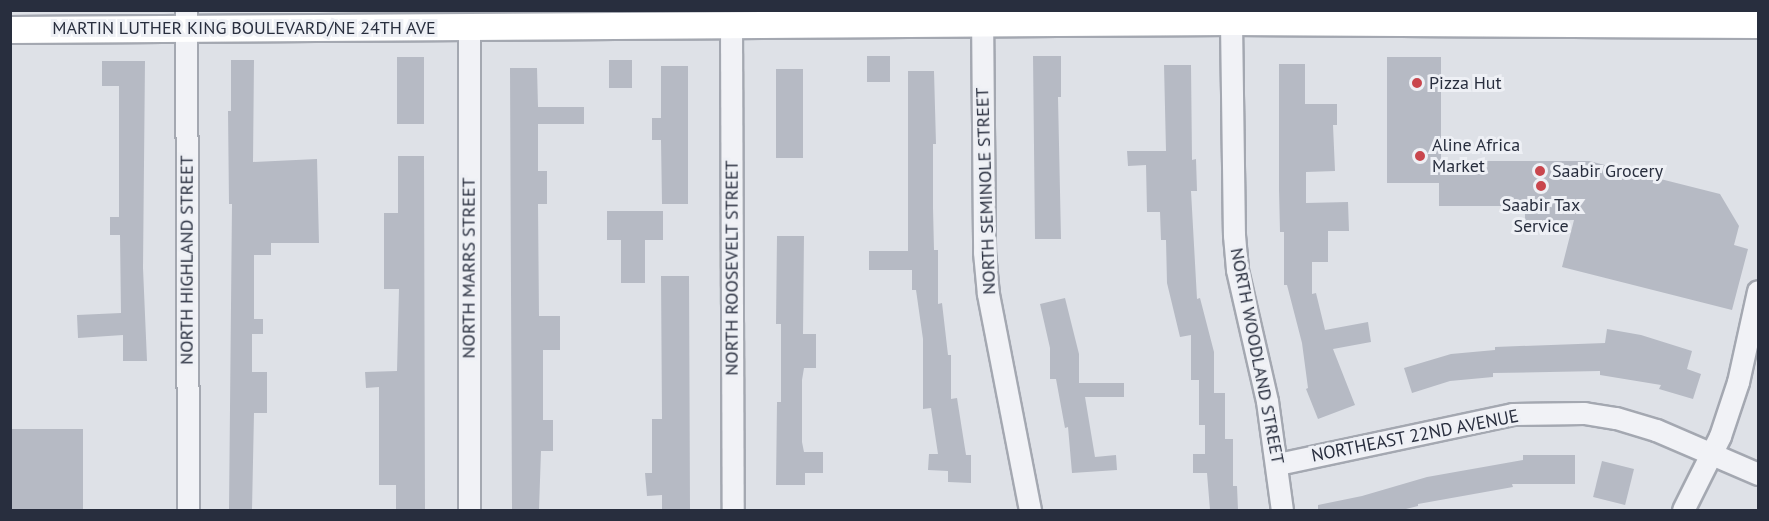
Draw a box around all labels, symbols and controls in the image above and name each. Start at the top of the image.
street label: MARTIN LUTHER KING BOULEVARD/NE 24TH AVE [52,17,436,39]
place label: Pizza Hut [1429,72,1502,94]
marker: Pizza Hut [1410,76,1424,90]
street label: NORTH SEMINOLE STREET [972,87,1000,295]
place label: Aline Africa Market [1432,135,1521,178]
marker: Aline Africa Market [1413,149,1427,163]
street label: NORTH HIGHLAND STREET [176,155,198,365]
street label: NORTH ROOSEVELT STREET [721,160,743,376]
place label: Saabir Grocery [1552,160,1663,182]
marker: Saabir Grocery [1533,164,1547,178]
street label: NORTH MARRS STREET [458,177,480,359]
marker: Saabir Tax Service [1534,179,1548,193]
place label: Saabir Tax Service [1501,195,1581,238]
street label: NORTH WOODLAND STREET [1225,246,1289,466]
street label: NORTHEAST 22ND AVENUE [1309,405,1521,467]

